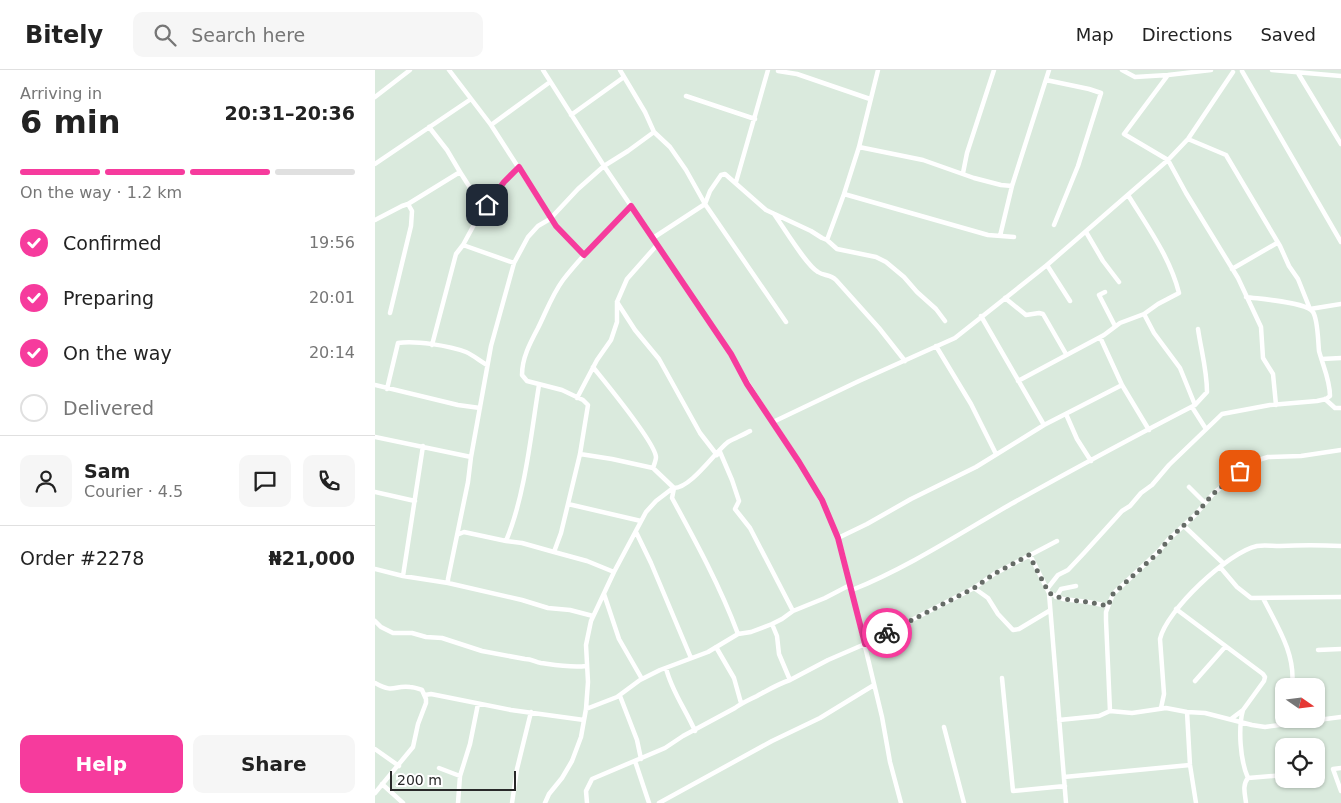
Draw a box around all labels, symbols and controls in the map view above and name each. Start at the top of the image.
search box [133,12,483,57]
text: Bitely [25,21,103,49]
icon: search [151,21,179,49]
text: Search here [191,24,305,46]
text: Map [1076,24,1114,45]
text: Directions [1142,24,1232,45]
text: Saved [1260,24,1316,45]
text: Arriving in [20,84,102,103]
text: 20:31–20:36 [225,102,355,124]
text: 6 min [20,103,121,141]
text: On the way · 1.2 km [20,183,182,202]
pin [466,184,508,226]
icon: home [473,191,501,219]
icon: check [20,229,48,257]
text: Confirmed [63,232,162,254]
text: 19:56 [309,233,355,252]
icon: check [20,284,48,312]
text: Preparing [63,287,154,309]
text: 20:01 [309,288,355,307]
icon: check [20,339,48,367]
text: On the way [63,342,172,364]
text: 20:14 [309,343,355,362]
text: Delivered [63,397,154,419]
pin [1219,450,1261,492]
button: person [20,455,72,507]
button: chat [239,455,291,507]
button: phone [303,455,355,507]
icon: bag [1226,457,1254,485]
text: Sam [84,460,130,482]
text: Courier · 4.5 [84,482,183,501]
text: Order #2278 [20,547,144,569]
text: ₦21,000 [268,547,355,569]
courier [862,608,912,658]
icon: bike [873,619,901,647]
north arrow [1275,678,1325,728]
map controls [1275,678,1325,788]
button: Help [20,735,183,793]
button: Share [193,735,355,793]
button: locate [1275,738,1325,788]
scale bar [390,768,516,791]
text: 200 m [397,772,442,788]

